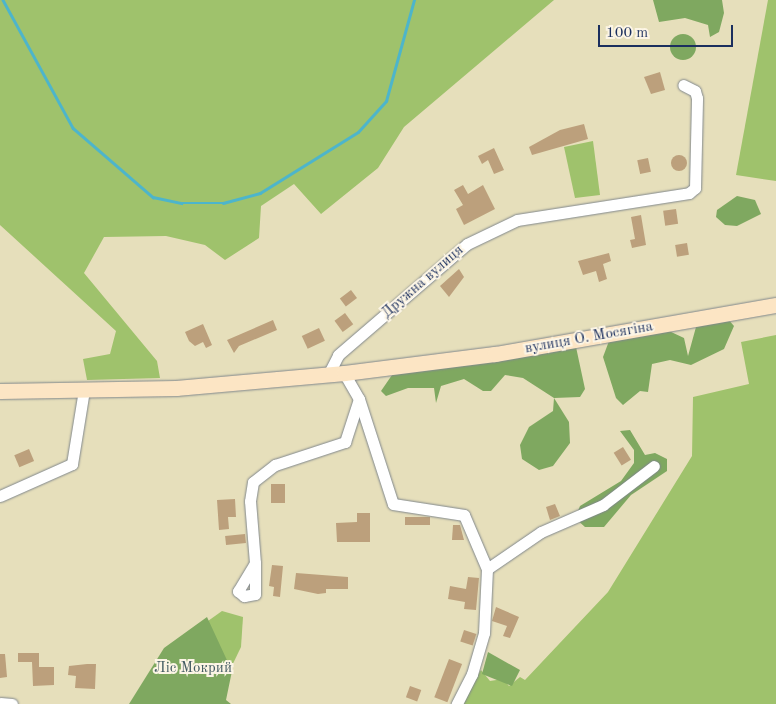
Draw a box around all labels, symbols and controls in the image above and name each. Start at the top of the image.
scale bar [601,15,736,47]
text: 100 m [606,26,648,41]
street label: Дружна вулиця [378,242,468,322]
street label: вулиця О. Мосягіна [524,318,654,358]
park label: Ліс Мокрий [154,660,232,678]

